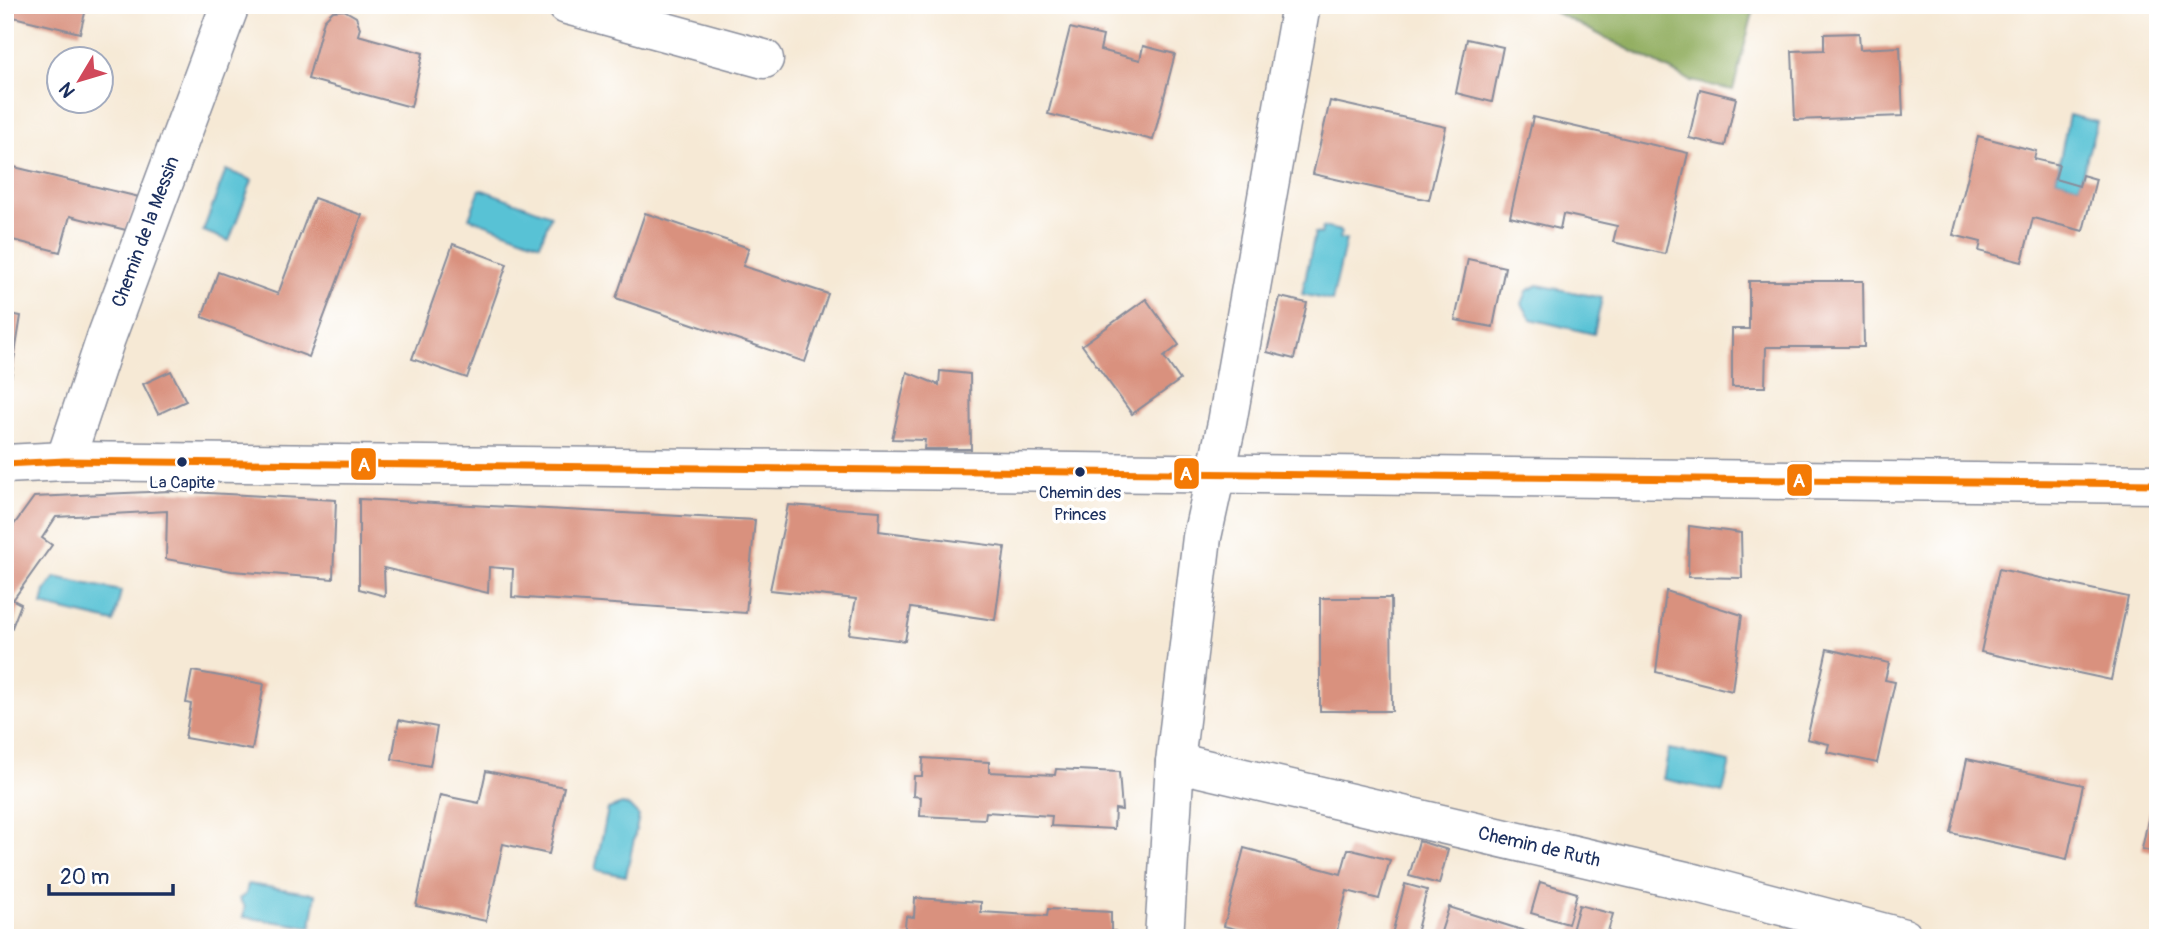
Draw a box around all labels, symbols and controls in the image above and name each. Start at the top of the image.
north arrow [46,46,116,116]
text: N [54,77,81,102]
street label: Chemin de la Messin [107,153,185,311]
line badge: A [350,447,377,481]
text: A [358,453,371,477]
marker: La Capite [175,455,189,469]
line badge: A [1173,457,1200,490]
text: A [1180,462,1193,486]
line badge: A [1786,463,1813,497]
marker: Chemin des Princes [1073,465,1087,479]
text: A [1793,469,1806,493]
place label: La Capite [149,472,216,493]
place label: Chemin des Princes [1039,482,1122,525]
street label: Chemin de Ruth [1476,821,1603,873]
scale bar [49,852,173,896]
text: 20 m [60,864,109,891]

